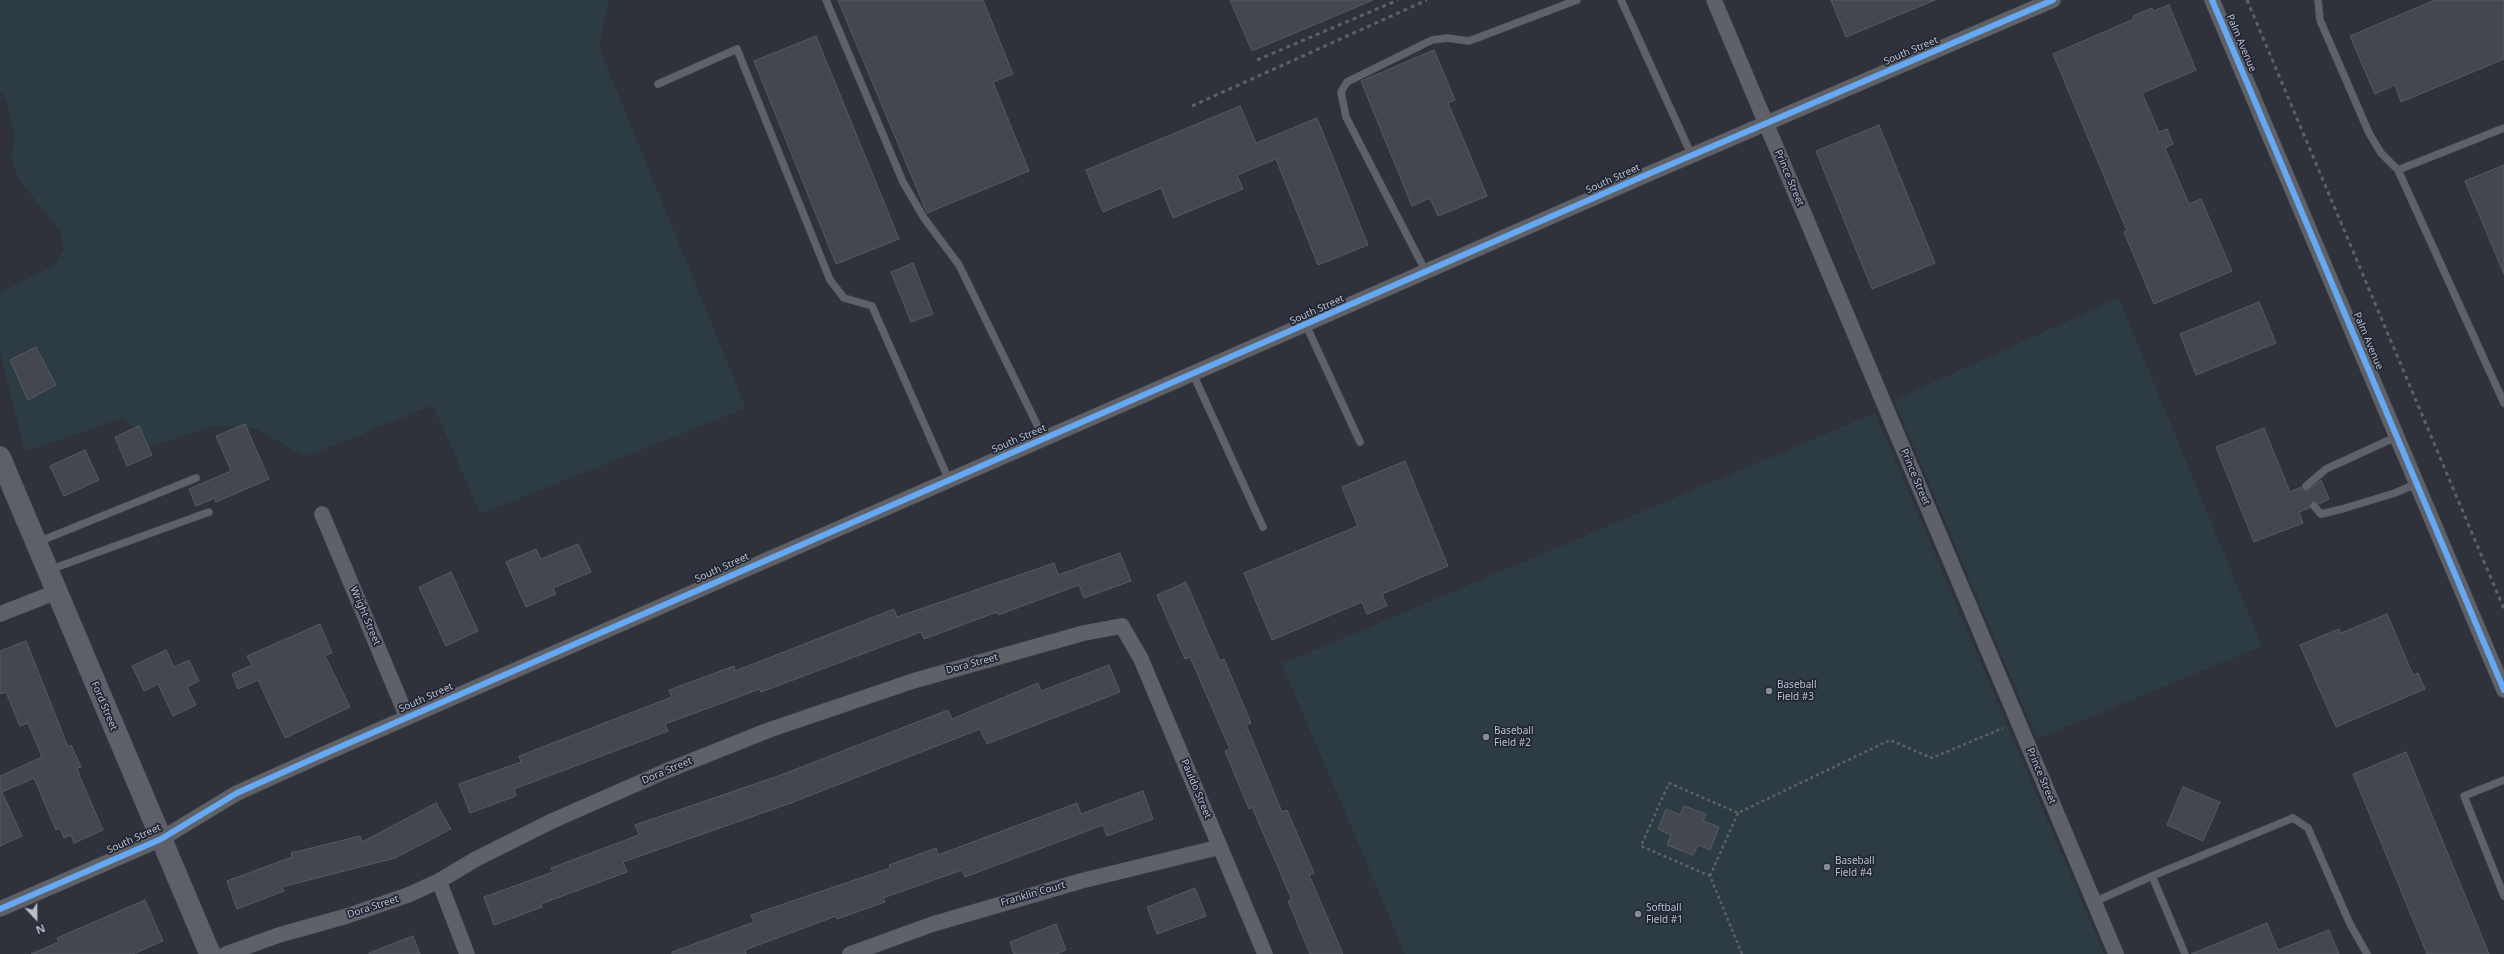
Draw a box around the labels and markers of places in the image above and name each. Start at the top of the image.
place label: Baseball Field #3 [1777,679,1816,702]
marker: Baseball Field #3 [1764,686,1774,696]
place label: Baseball Field #2 [1494,725,1533,748]
marker: Baseball Field #2 [1481,732,1491,742]
place label: Baseball Field #4 [1835,855,1874,878]
marker: Baseball Field #4 [1822,862,1832,872]
place label: Softball Field #1 [1646,902,1683,926]
marker: Softball Field #1 [1633,909,1643,919]

